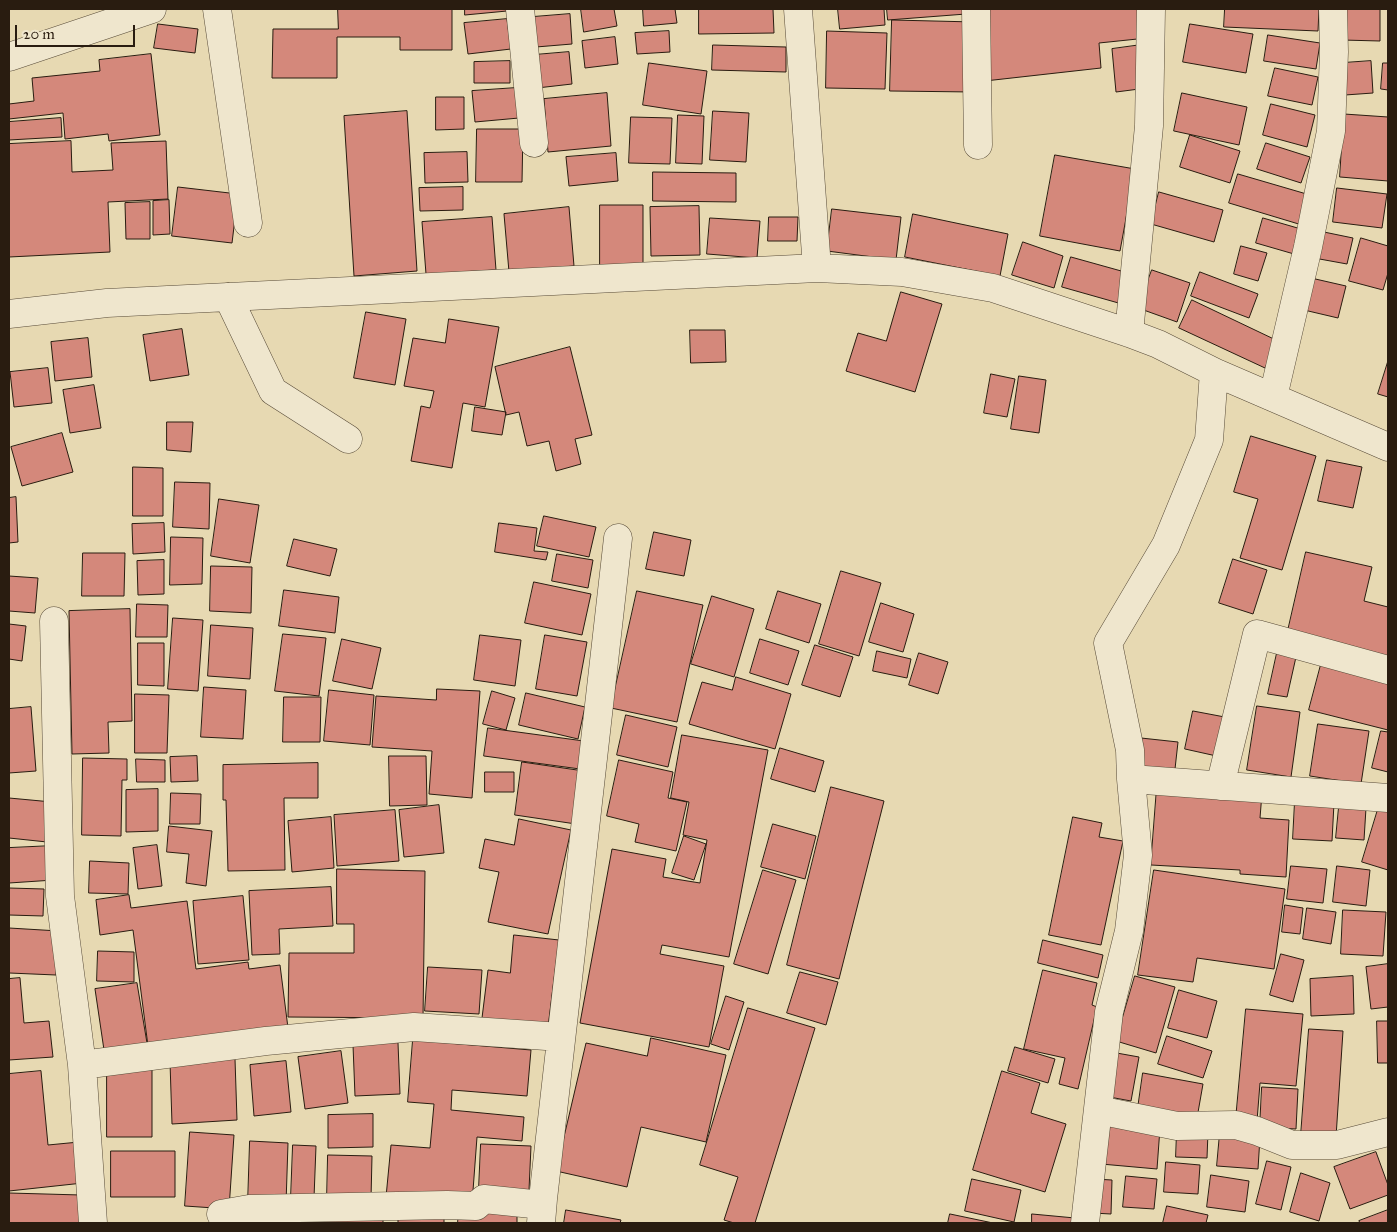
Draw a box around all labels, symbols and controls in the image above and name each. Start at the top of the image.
scale bar [18,15,138,47]
text: 20 m [23,25,55,43]

